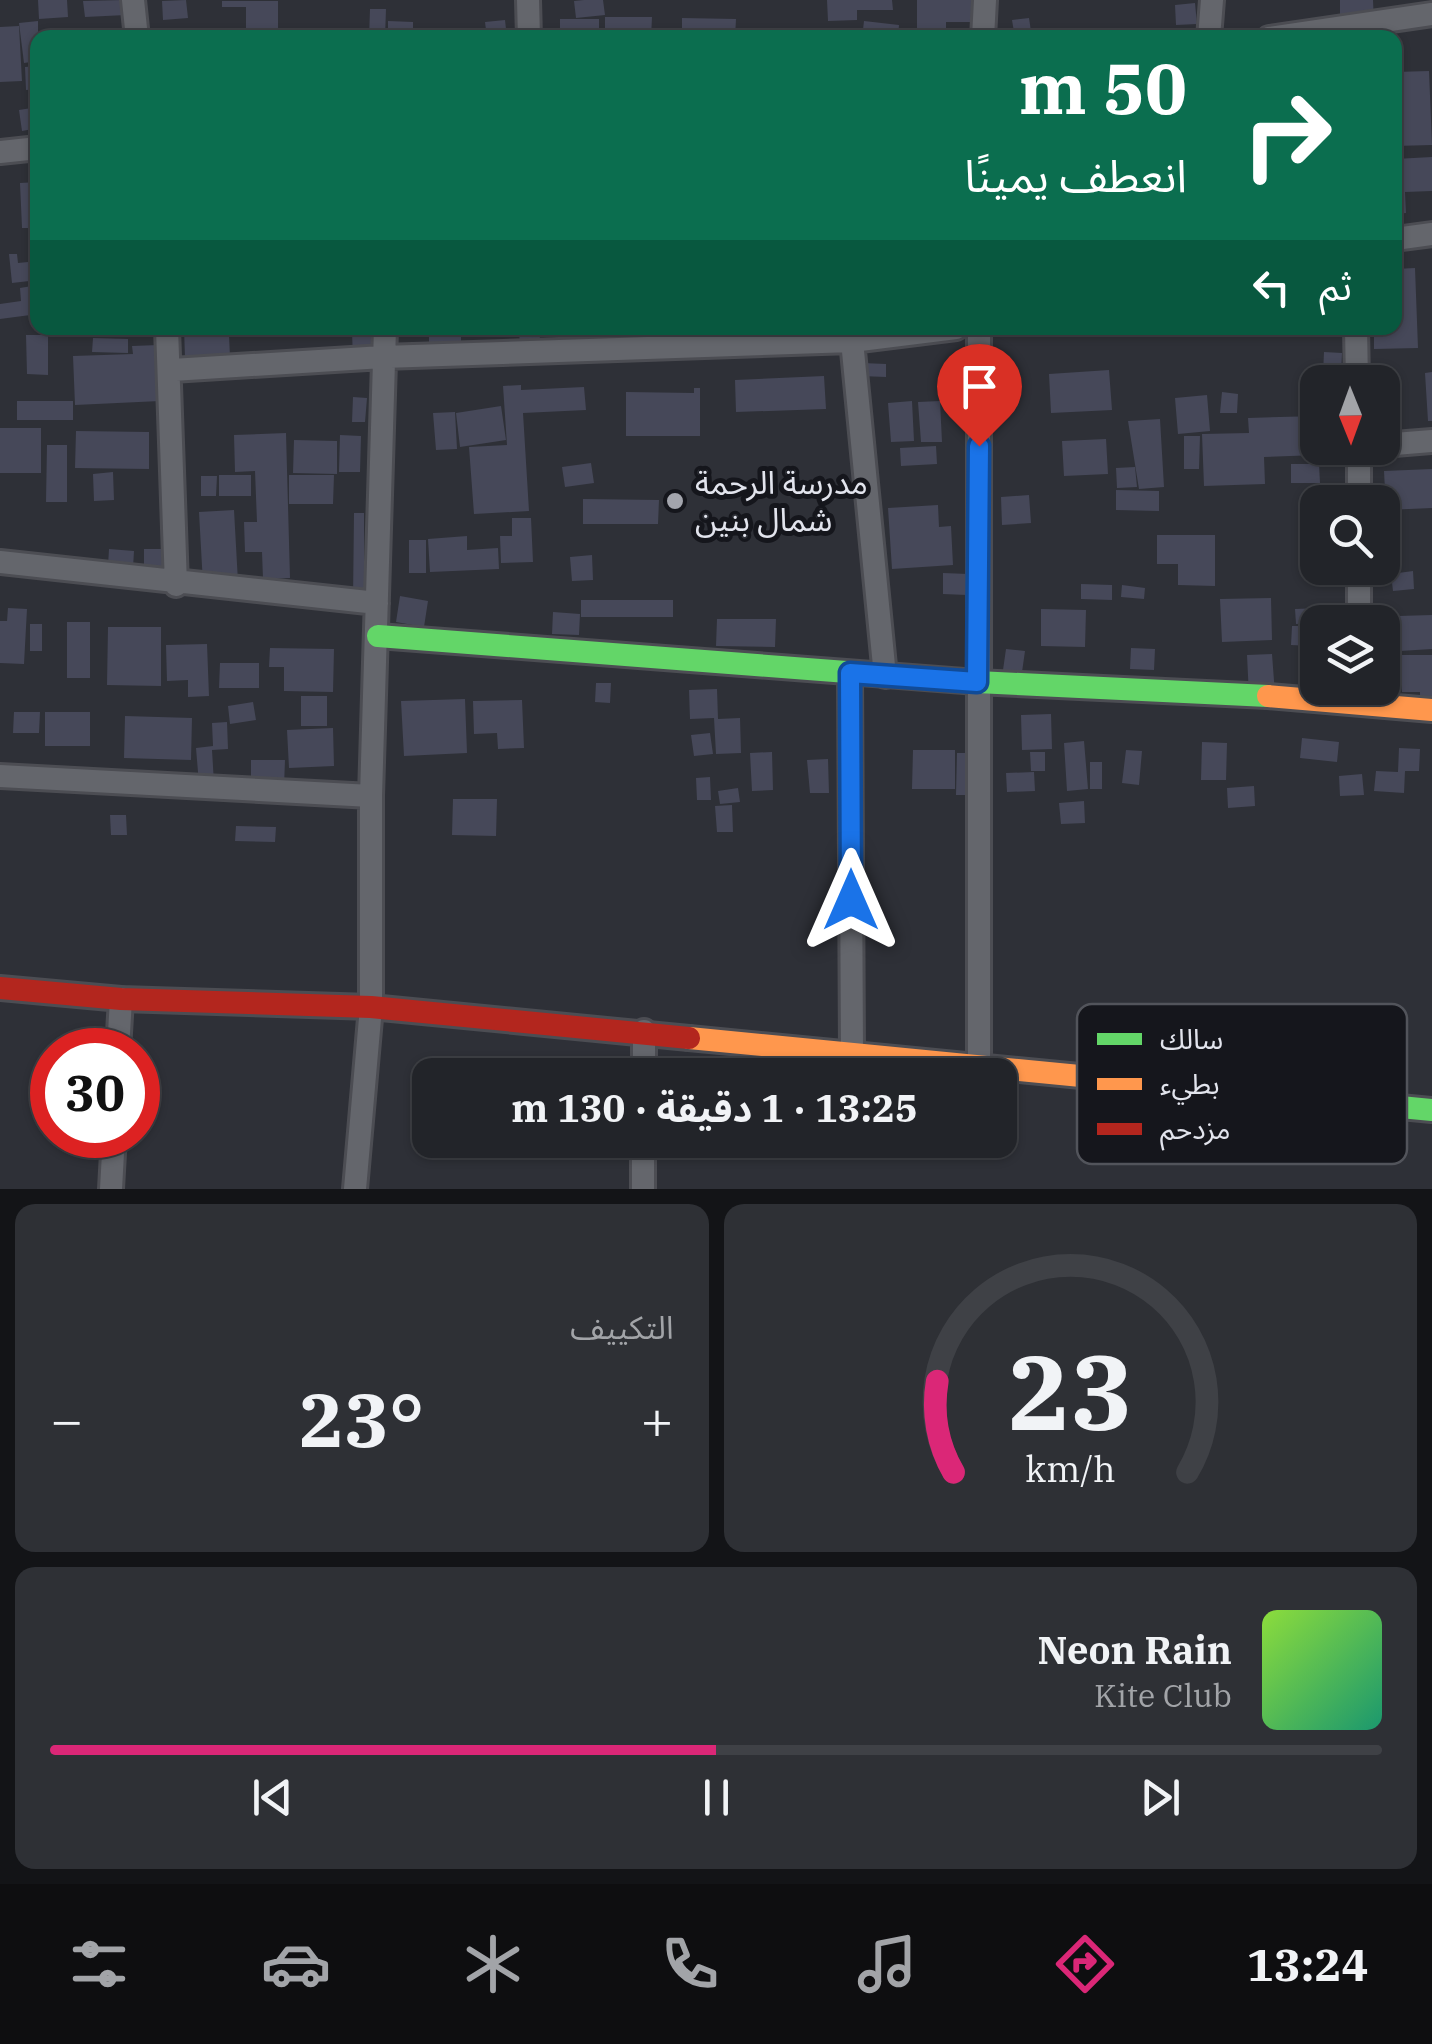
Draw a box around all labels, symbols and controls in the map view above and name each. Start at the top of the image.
text: 50 m [1019,42,1187,133]
icon: right [1222,70,1352,200]
text: انعطف يمينًا [964,146,1187,204]
icon: left [1244,260,1299,315]
text: ثم [1319,261,1352,310]
pin [937,344,1022,447]
icon: arrive [952,359,1007,414]
north arrow [1300,365,1400,465]
map controls [1300,365,1400,705]
place label: مدرسة الرحمة شمال بنين [695,461,868,540]
button: search [1300,485,1400,585]
marker: مدرسة الرحمة شمال بنين [664,490,686,512]
button: layers [1300,605,1400,705]
position arrow [799,848,903,952]
legend [1077,1004,1407,1164]
text: سالك [1160,1020,1223,1057]
speed limit sign: 30 [30,1028,160,1158]
text: بطيء [1160,1065,1220,1105]
text: 13:25 · 1 دقيقة · 130 m [511,1083,918,1132]
text: مزدحم [1160,1110,1231,1151]
text: التكييف [570,1306,674,1348]
text: 23 [1008,1323,1133,1459]
text: 23° [299,1370,424,1468]
text: − [50,1384,83,1455]
text: + [640,1384,673,1455]
text: km/h [1025,1445,1115,1492]
text: Neon Rain [1037,1625,1232,1674]
text: Kite Club [1094,1674,1232,1716]
icon: previous [245,1770,300,1825]
icon: pause [689,1770,744,1825]
icon: next [1133,1770,1188,1825]
icon: filters [64,1929,134,1999]
icon: car [261,1929,331,1999]
icon: climate [458,1929,528,1999]
icon: phone [655,1929,725,1999]
icon: music [852,1929,922,1999]
icon: directions [1050,1929,1120,1999]
text: 13:24 [1247,1935,1368,1993]

